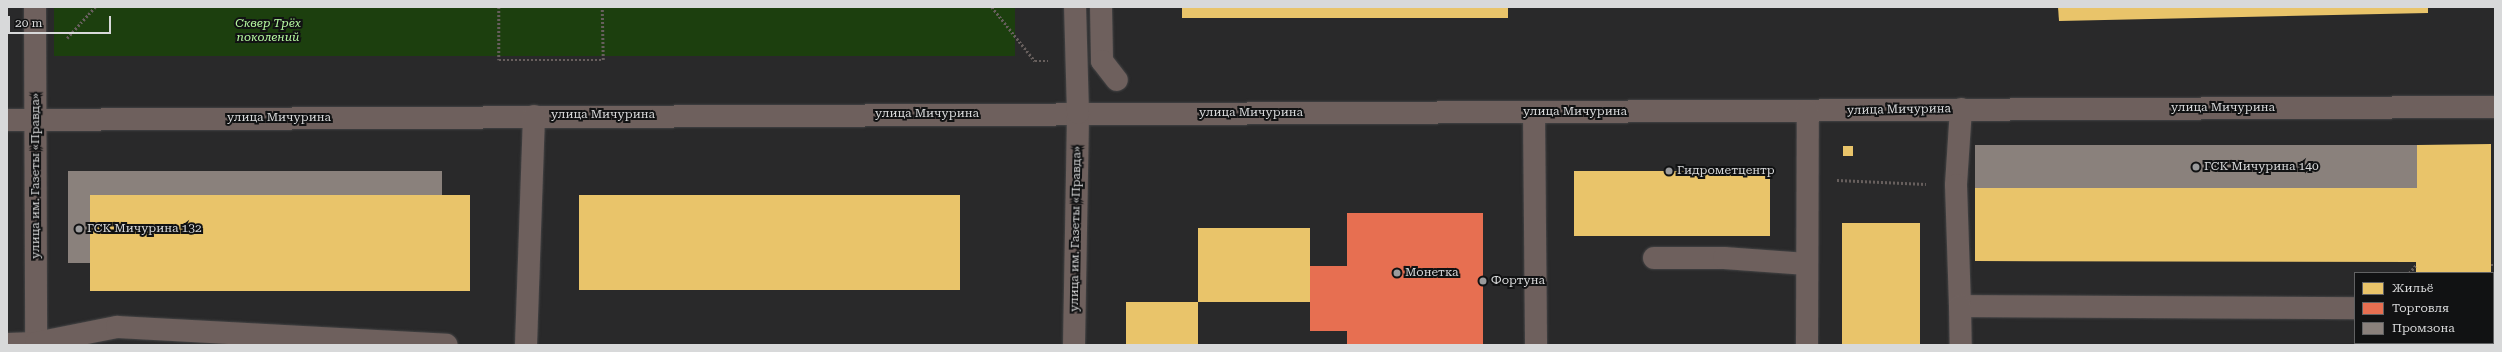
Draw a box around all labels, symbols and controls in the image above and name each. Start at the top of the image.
scale bar [10,8,113,34]
text: 20 m [15,16,42,30]
park label: Сквер Трёх поколений [235,17,301,45]
street label: улица им. Газеты «Правда» [29,93,43,259]
street label: улица Мичурина [2171,101,2275,115]
street label: улица Мичурина [1847,102,1951,118]
street label: улица Мичурина [1523,105,1627,119]
street label: улица Мичурина [1199,106,1303,120]
street label: улица Мичурина [875,107,979,121]
street label: улица Мичурина [551,108,655,122]
street label: улица Мичурина [227,111,331,125]
street label: улица им. Газеты «Правда» [1067,146,1085,312]
place label: ГСК Мичурина 140 [2204,160,2319,174]
marker: ГСК Мичурина 140 [2191,162,2201,172]
place label: Гидрометцентр [1677,164,1775,178]
marker: Гидрометцентр [1664,166,1674,176]
place label: ГСК Мичурина 132 [87,222,202,236]
marker: ГСК Мичурина 132 [74,224,84,234]
place label: Монетка [1405,266,1459,280]
marker: Монетка [1392,268,1402,278]
legend [2354,272,2494,344]
place label: Фортуна [1491,274,1545,288]
marker: Фортуна [1478,276,1488,286]
text: Жильё [2392,281,2433,295]
text: Торговля [2392,301,2449,315]
text: Промзона [2392,321,2455,335]

